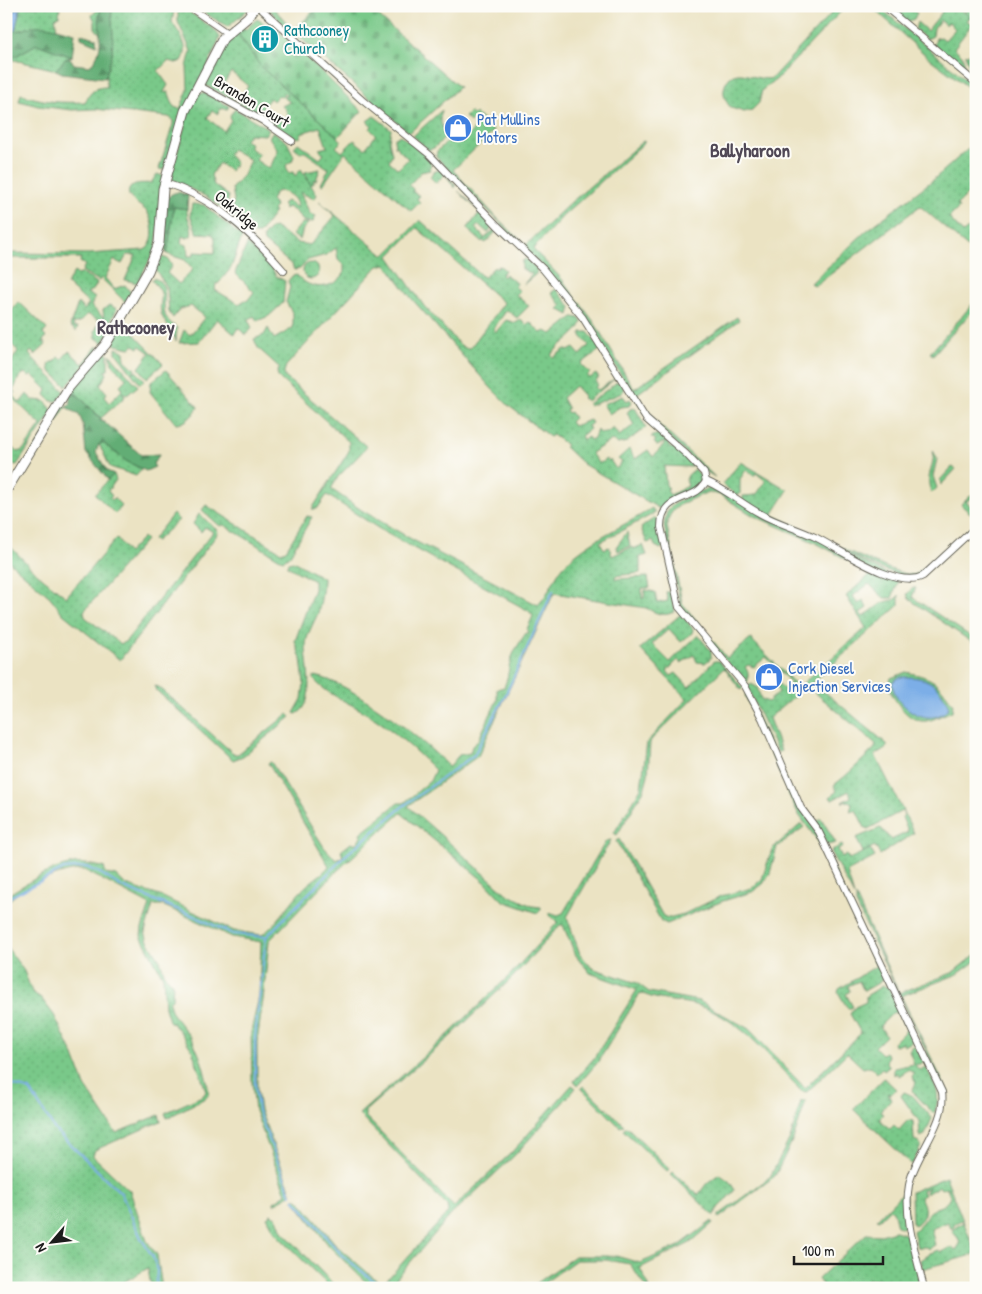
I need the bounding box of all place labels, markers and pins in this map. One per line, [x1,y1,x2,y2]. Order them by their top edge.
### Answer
place label: Rathcooney Church [284,19,349,59]
building icon: Rathcooney Church [250,24,280,54]
place label: Pat Mullins Motors [477,108,540,148]
shop icon: Pat Mullins Motors [443,113,473,143]
place label: Cork Diesel Injection Services [788,657,890,697]
shop icon: Cork Diesel Injection Services [754,662,784,692]

